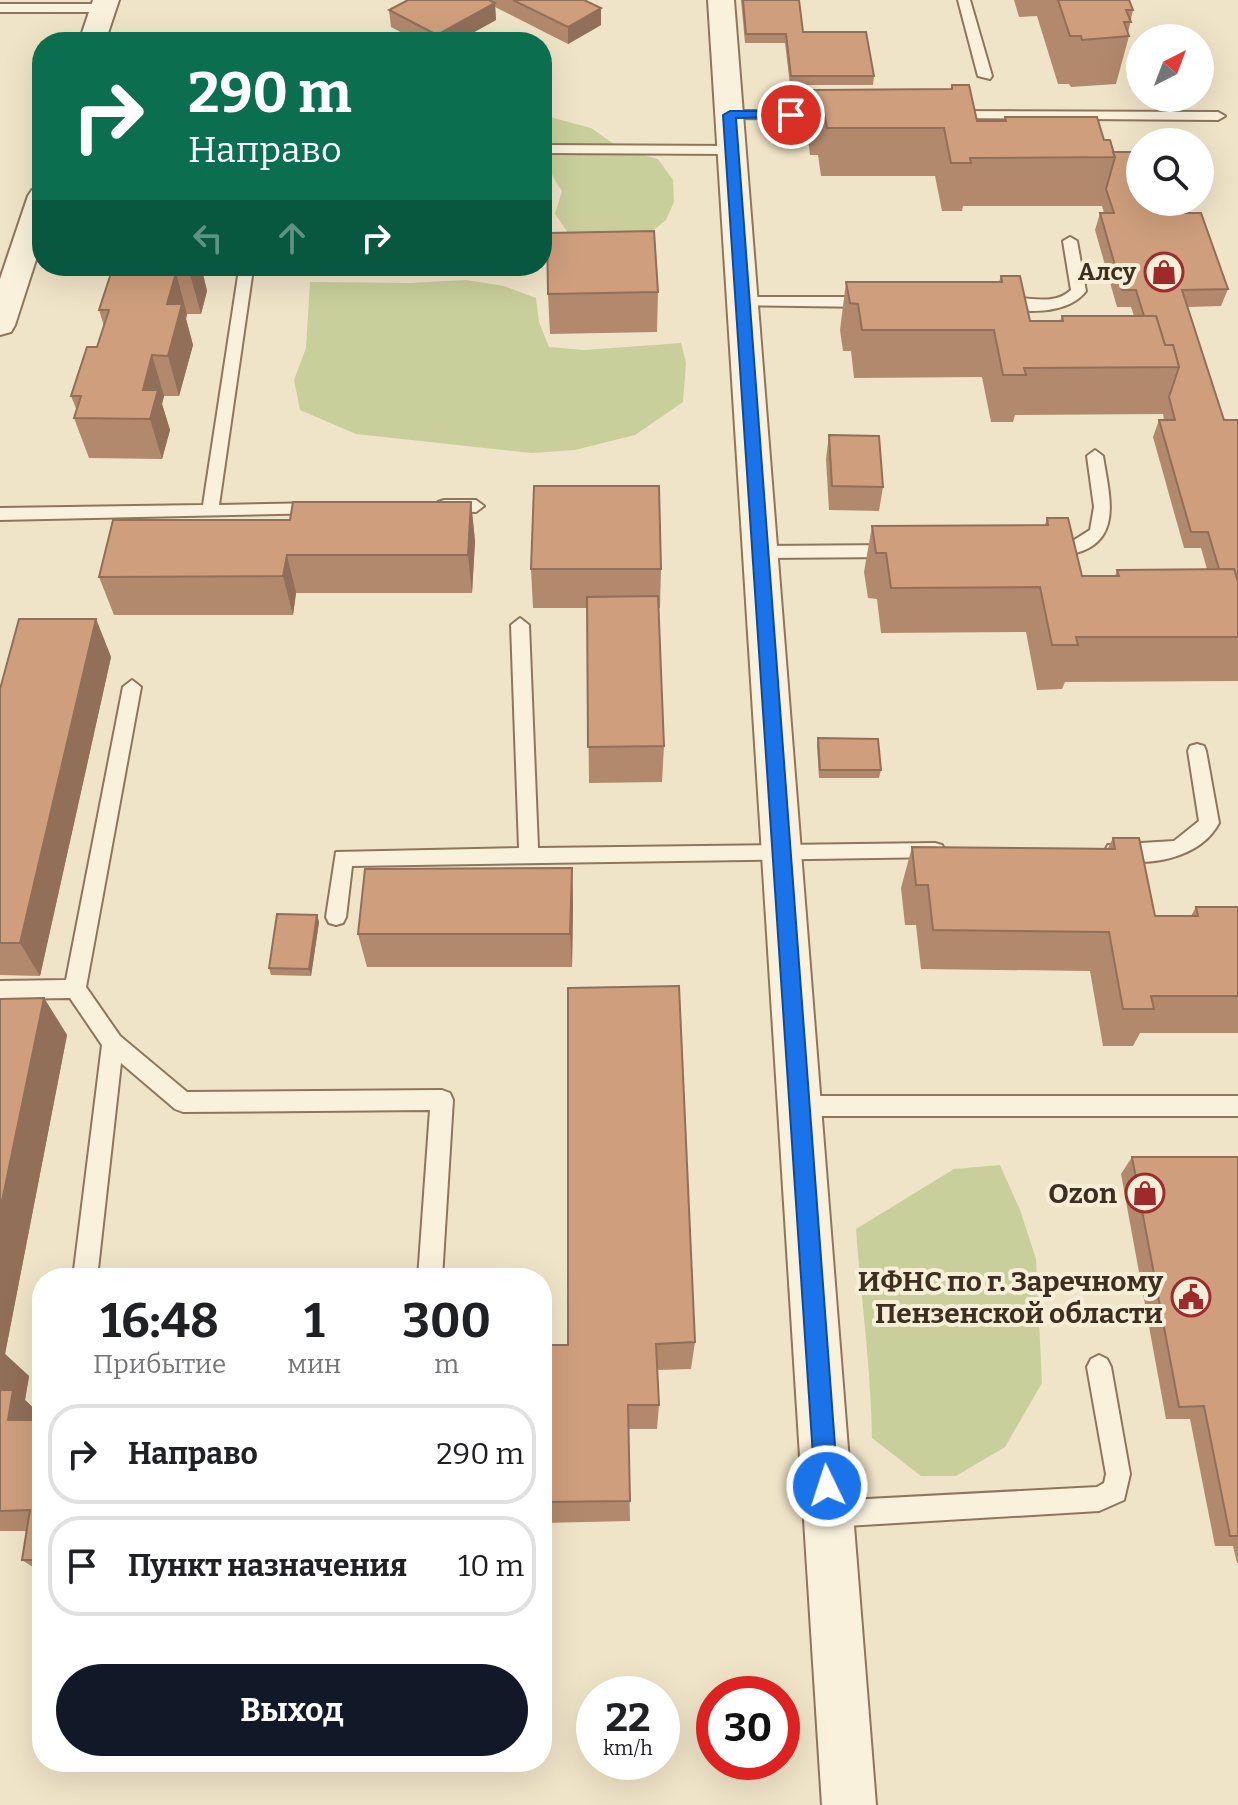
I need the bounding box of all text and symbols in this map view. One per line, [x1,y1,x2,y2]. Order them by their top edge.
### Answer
north arrow [1126,24,1214,112]
map controls [1126,24,1214,216]
text: 290 m [188,60,352,127]
icon: right [56,64,160,168]
pin [757,81,825,149]
icon: arrive [769,93,813,137]
text: Направо [188,128,342,172]
button: search [1126,128,1214,216]
icon: left [186,216,230,260]
icon: ahead [270,216,314,260]
icon: right [354,216,398,260]
shop icon: Алсу [1143,251,1185,293]
place label: Алсу [1078,258,1137,286]
shop icon: Ozon [1124,1172,1166,1214]
place label: Ozon [1048,1177,1117,1210]
place label: ИФНС по г. Заречному Пензенской области [858,1265,1163,1330]
public building icon: ИФНС по г. Заречному Пензенской области [1170,1276,1212,1318]
text: 16:48 [100,1292,219,1350]
text: 1 [304,1292,325,1350]
text: 300 [402,1292,491,1350]
text: Прибытие [93,1349,226,1380]
text: мин [287,1349,341,1380]
text: m [434,1349,459,1380]
icon: right [60,1432,104,1476]
text: Направо [128,1436,258,1472]
text: 290 m [436,1436,524,1472]
position arrow [785,1444,869,1528]
icon: arrive [60,1544,104,1588]
text: Пункт назначения [128,1548,407,1584]
text: 10 m [458,1548,524,1584]
button: Выход [56,1664,528,1756]
speed limit sign: 30 [696,1676,800,1780]
text: 22 [605,1694,651,1742]
text: km/h [603,1736,653,1760]

